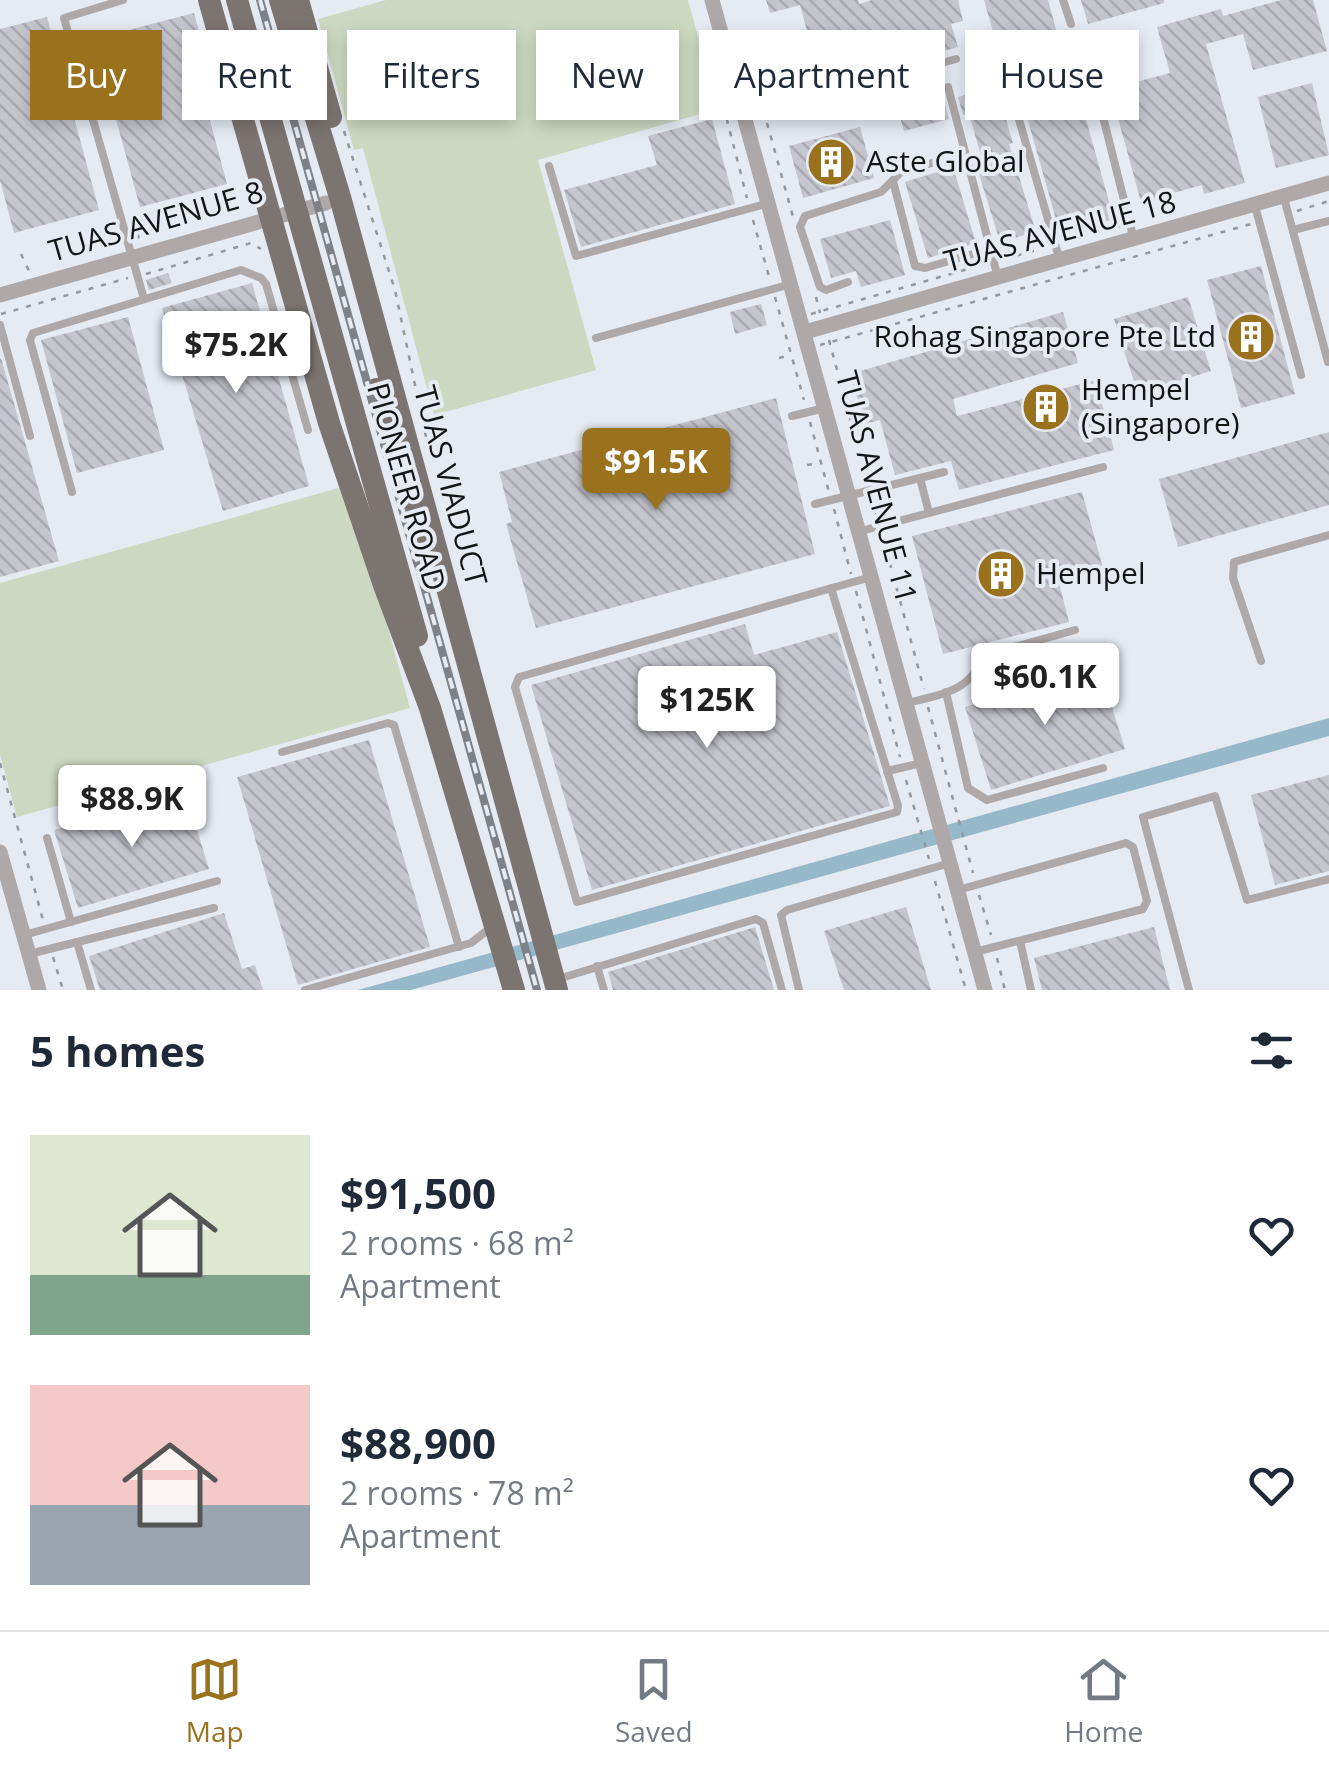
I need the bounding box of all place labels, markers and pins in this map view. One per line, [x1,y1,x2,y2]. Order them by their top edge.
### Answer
building icon: Aste Global [805,136,857,188]
place label: Aste Global [866,140,1025,181]
pin: $75.2K [155,311,317,396]
building icon: Rohag Singapore Pte Ltd [1225,311,1277,363]
place label: Rohag Singapore Pte Ltd [874,315,1216,356]
place label: Hempel (Singapore) [1081,368,1240,443]
building icon: Hempel (Singapore) [1020,381,1072,433]
pin: $91.5K [575,428,737,513]
building icon: Hempel [975,548,1027,600]
place label: Hempel [1036,552,1146,593]
pin: $60.1K [964,643,1126,728]
pin: $125K [637,666,777,751]
pin: $88.9K [51,765,213,850]

